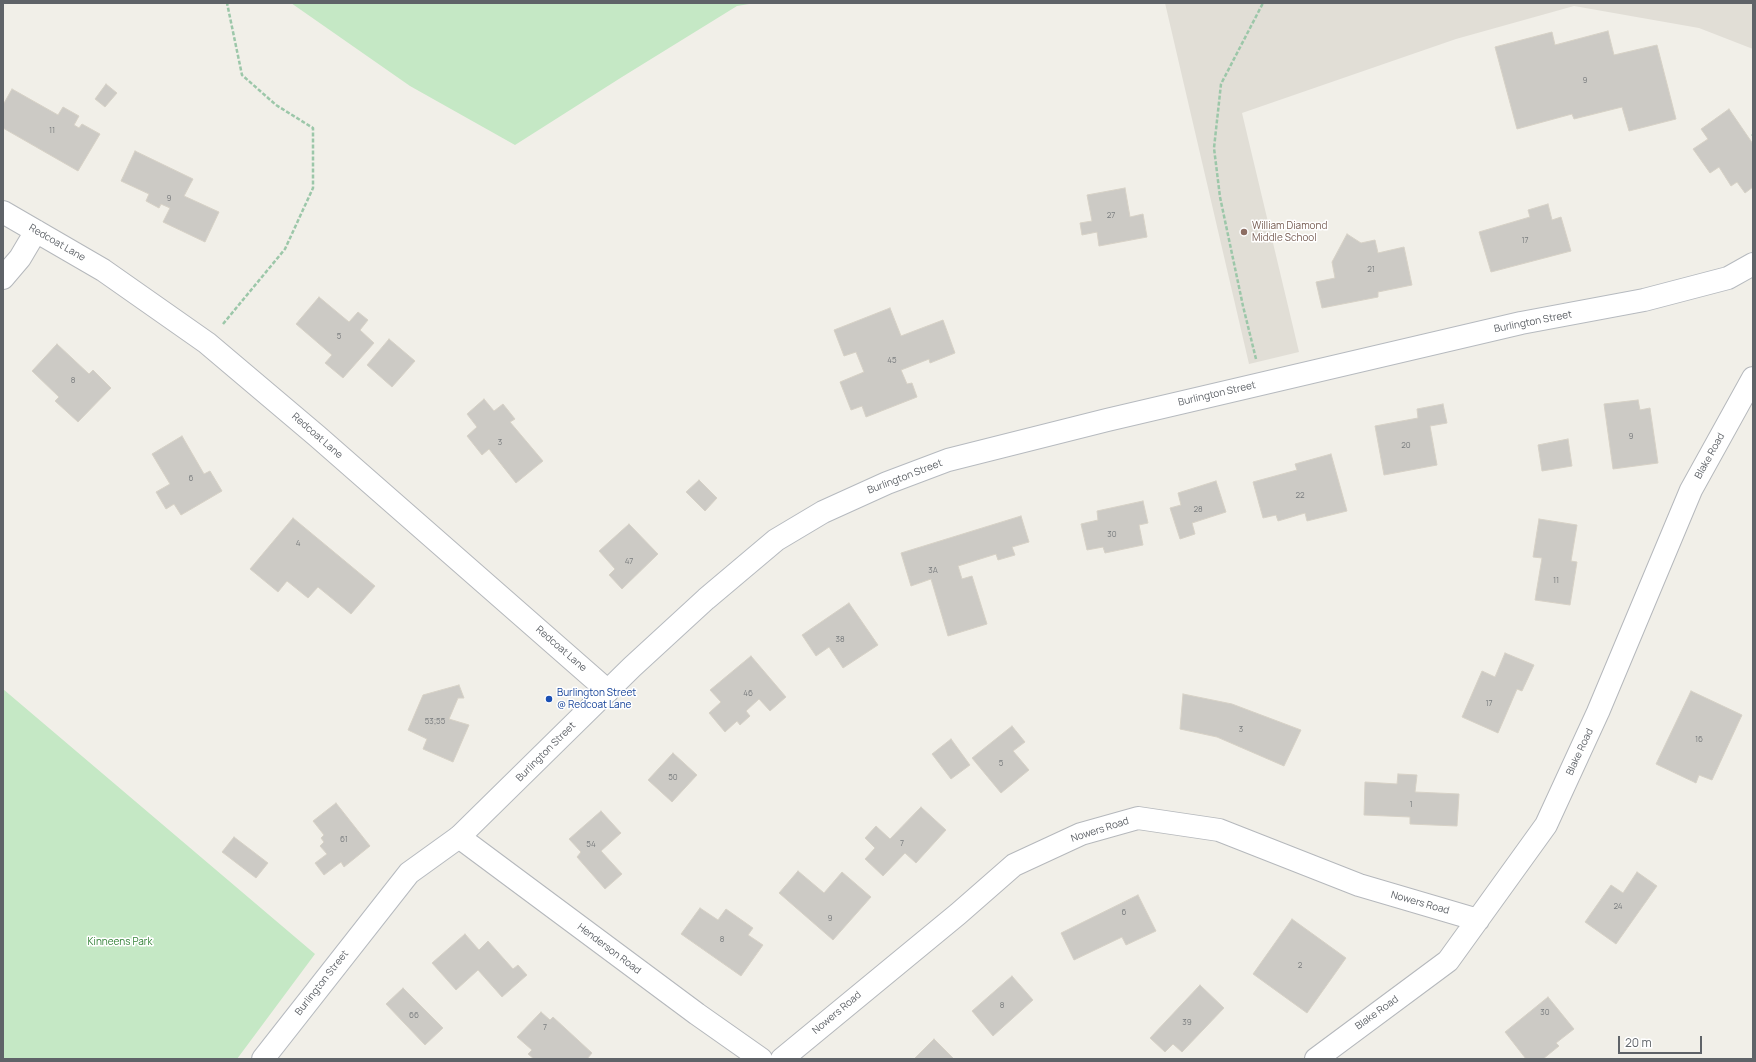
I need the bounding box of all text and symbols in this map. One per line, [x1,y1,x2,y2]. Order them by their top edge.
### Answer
house number: 9 [1583,76,1587,86]
house number: 11 [49,126,55,136]
house number: 9 [167,194,171,204]
house number: 27 [1107,211,1115,221]
place label: William Diamond Middle School [1252,220,1327,244]
street label: Redcoat Lane [27,222,87,264]
marker: William Diamond Middle School [1239,227,1249,237]
house number: 17 [1521,236,1529,246]
house number: 21 [1367,265,1375,275]
street label: Burlington Street [1493,309,1573,335]
house number: 5 [337,332,341,342]
house number: 45 [887,356,897,366]
house number: 8 [71,376,75,386]
street label: Burlington Street [1177,379,1257,409]
street label: Redcoat Lane [289,411,345,461]
street label: Blake Road [1693,431,1727,481]
house number: 9 [1629,432,1633,442]
house number: 3 [498,438,502,448]
house number: 20 [1401,441,1411,451]
street label: Burlington Street [866,457,944,497]
house number: 6 [189,474,193,484]
house number: 22 [1295,491,1305,501]
house number: 28 [1193,505,1203,515]
house number: 30 [1107,530,1117,540]
house number: 4 [296,539,300,549]
house number: 47 [625,557,633,567]
house number: 3A [928,566,938,576]
house number: 11 [1553,576,1559,586]
street label: Redcoat Lane [533,624,589,674]
house number: 38 [835,635,845,645]
place label: Burlington Street @ Redcoat Lane [557,687,636,710]
house number: 46 [743,689,753,699]
marker: Burlington Street @ Redcoat Lane [544,694,554,704]
house number: 17 [1485,699,1493,709]
house number: 53;55 [425,717,445,727]
street label: Burlington Street [514,720,578,784]
house number: 3 [1239,725,1243,735]
street label: Blake Road [1564,727,1596,777]
house number: 16 [1695,735,1703,745]
house number: 5 [999,759,1003,769]
house number: 50 [668,773,678,783]
house number: 1 [1409,800,1413,810]
street label: Nowers Road [1070,815,1130,845]
house number: 61 [340,835,348,845]
house number: 7 [900,839,904,849]
house number: 54 [586,840,596,850]
street label: Nowers Road [1389,889,1451,917]
house number: 24 [1613,902,1623,912]
house number: 6 [1122,908,1126,918]
house number: 9 [828,914,832,924]
street label: Henderson Road [575,921,643,977]
house number: 8 [720,935,724,945]
park label: Kinneens Park [88,936,152,948]
street label: Burlington Street [293,948,351,1018]
house number: 2 [1298,961,1302,971]
street label: Nowers Road [810,989,864,1037]
street label: Blake Road [1353,993,1401,1033]
house number: 8 [1000,1001,1004,1011]
house number: 30 [1540,1008,1550,1018]
house number: 66 [409,1011,419,1021]
house number: 39 [1182,1018,1192,1028]
house number: 7 [543,1023,547,1033]
scale bar [1620,1028,1704,1054]
text: 20 m [1625,1034,1652,1051]

